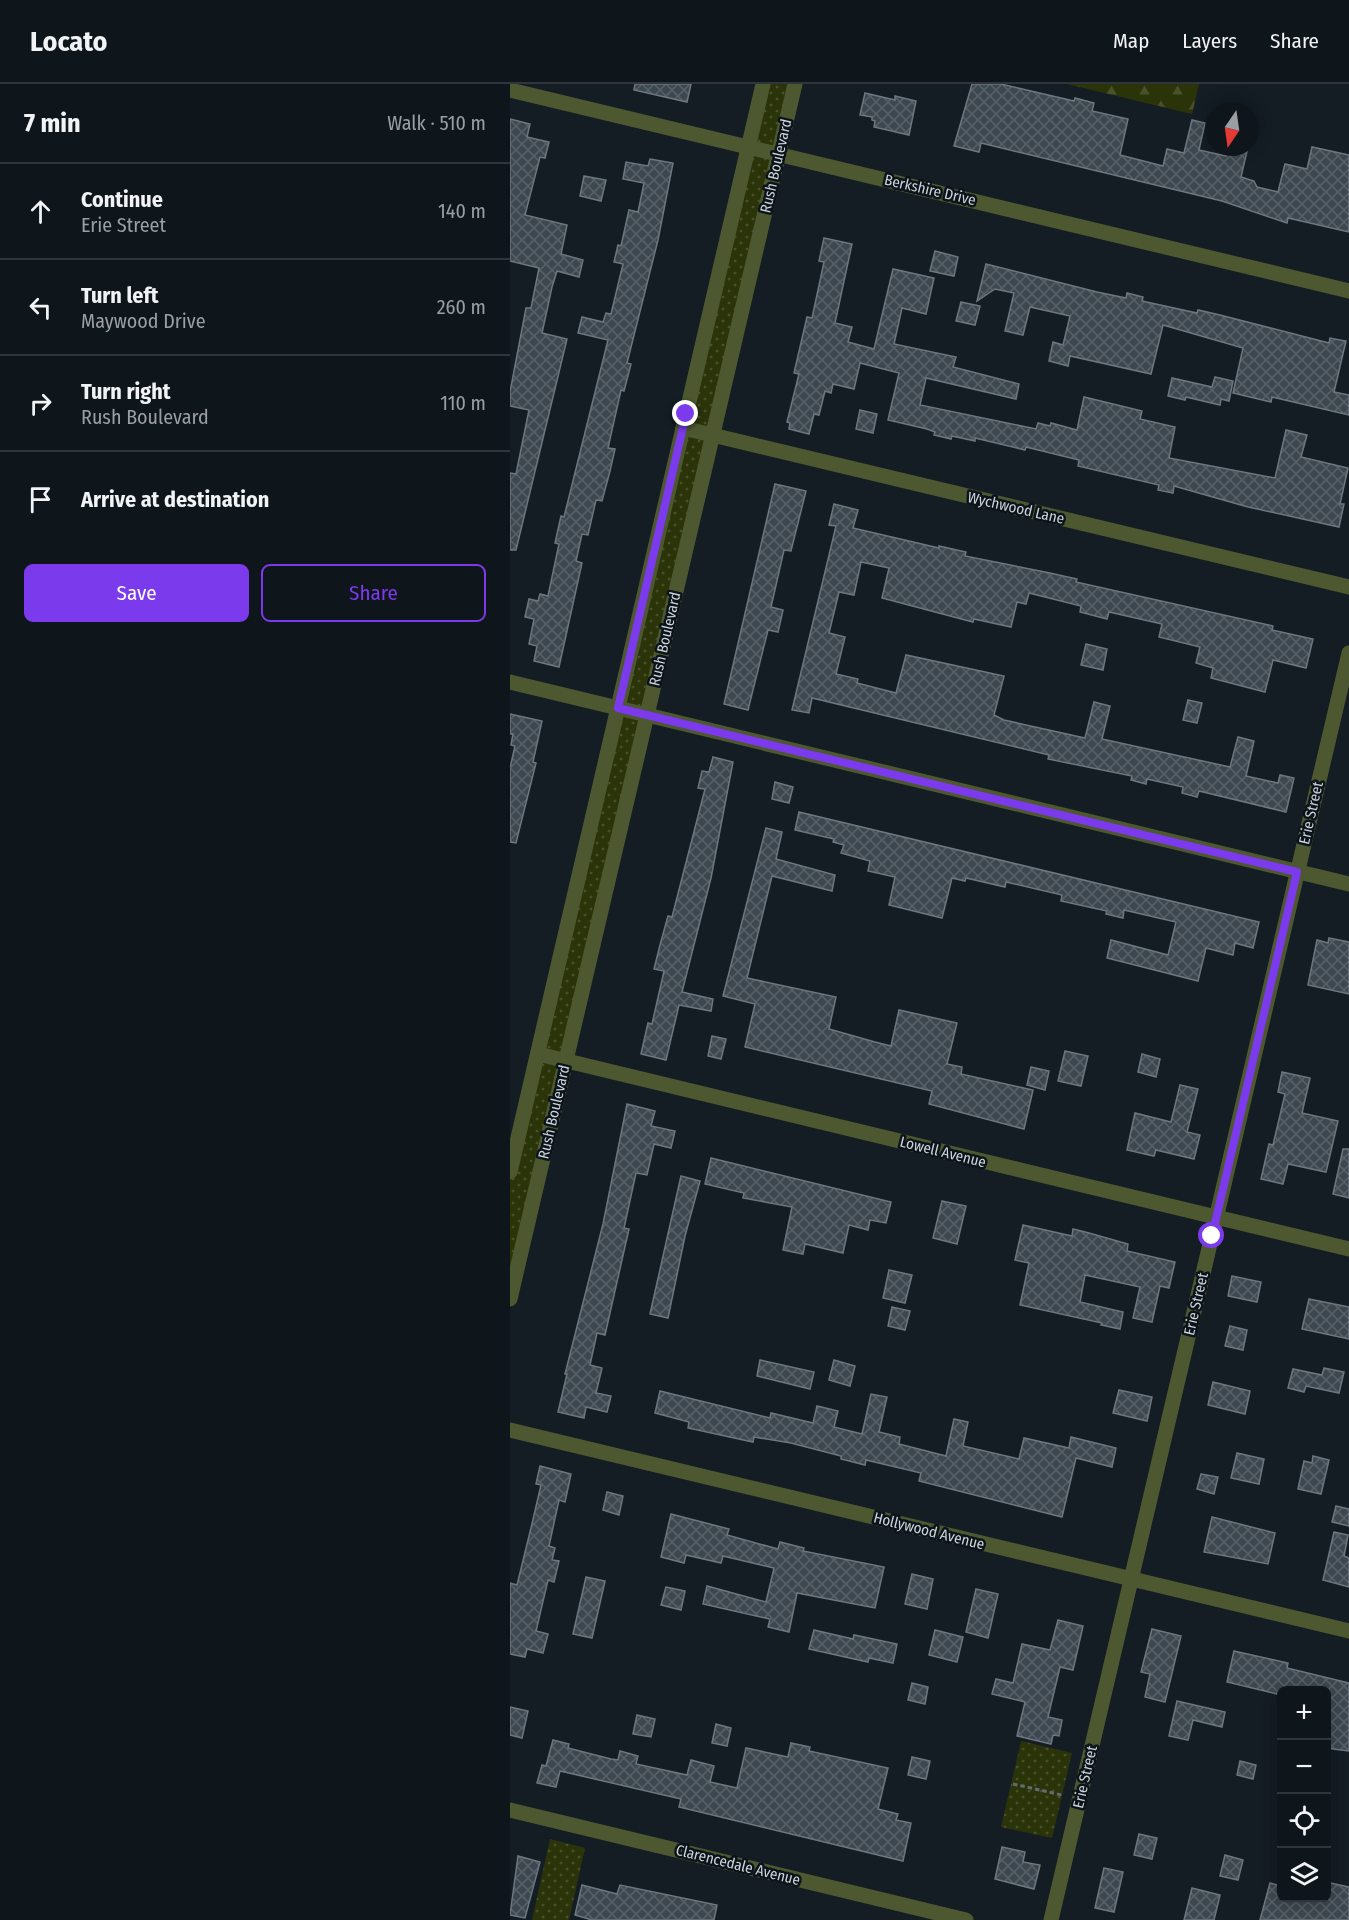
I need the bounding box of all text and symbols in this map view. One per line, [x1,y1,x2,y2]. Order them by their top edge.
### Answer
text: Locato [30,25,108,58]
text: Map [1113,28,1149,54]
text: Layers [1182,28,1237,54]
text: Share [1270,28,1319,54]
north arrow [1205,102,1259,156]
text: 7 min [24,108,81,139]
text: Walk · 510 m [387,111,486,135]
street label: Rush Boulevard [756,117,796,215]
street label: Berkshire Drive [882,171,978,209]
text: Continue [81,186,163,213]
icon: ahead [24,195,57,228]
text: 140 m [438,199,486,223]
text: Erie Street [81,213,166,237]
text: Turn left [81,282,159,309]
icon: left [24,291,57,324]
text: 260 m [437,295,486,319]
text: Maywood Drive [81,309,206,333]
text: Turn right [81,378,170,405]
icon: right [24,387,57,420]
text: 110 m [440,391,486,415]
route end [672,400,698,426]
text: Rush Boulevard [81,405,209,429]
icon: arrive [24,483,57,516]
text: Arrive at destination [81,486,269,513]
street label: Wychwood Lane [966,488,1066,528]
button: Save [24,564,249,622]
button: Share [261,564,486,622]
street label: Rush Boulevard [645,590,685,688]
street label: Erie Street [1295,780,1327,846]
street label: Rush Boulevard [534,1063,574,1161]
street label: Lowell Avenue [898,1133,988,1171]
route start [1198,1222,1224,1248]
street label: Erie Street [1180,1271,1212,1337]
street label: Hollywood Avenue [872,1509,986,1553]
map controls [1277,1686,1331,1902]
button: + [1277,1686,1331,1740]
button: − [1277,1740,1331,1794]
street label: Erie Street [1069,1744,1101,1810]
button: locate [1277,1794,1331,1848]
street label: Clarencedale Avenue [674,1841,802,1889]
button: layers [1277,1848,1331,1902]

